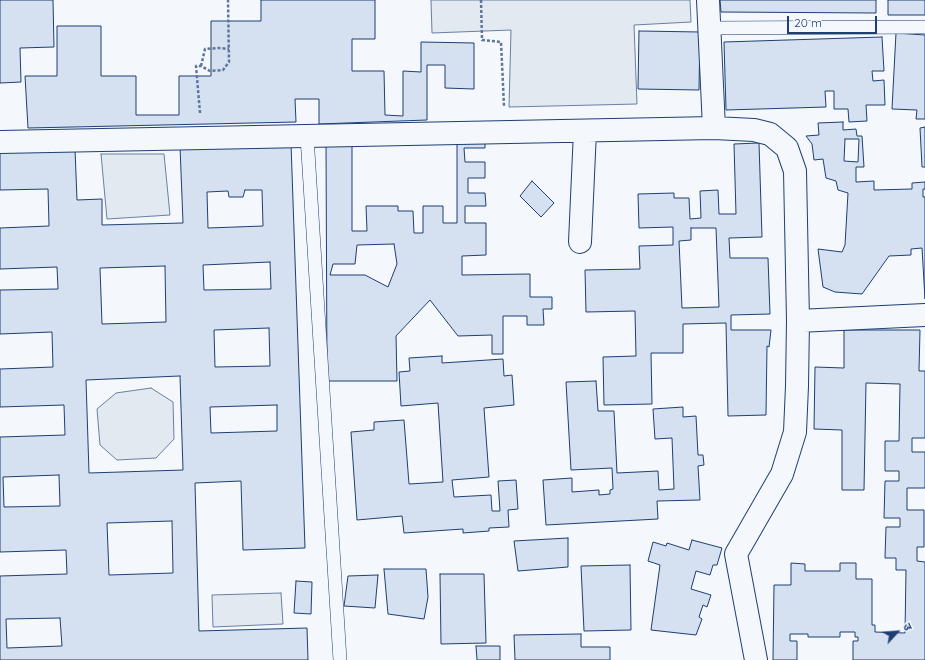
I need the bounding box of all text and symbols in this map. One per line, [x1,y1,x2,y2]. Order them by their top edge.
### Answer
scale bar [789,8,879,34]
text: 20 m [794,15,822,30]
north arrow [877,612,917,652]
text: उ [900,621,915,633]

